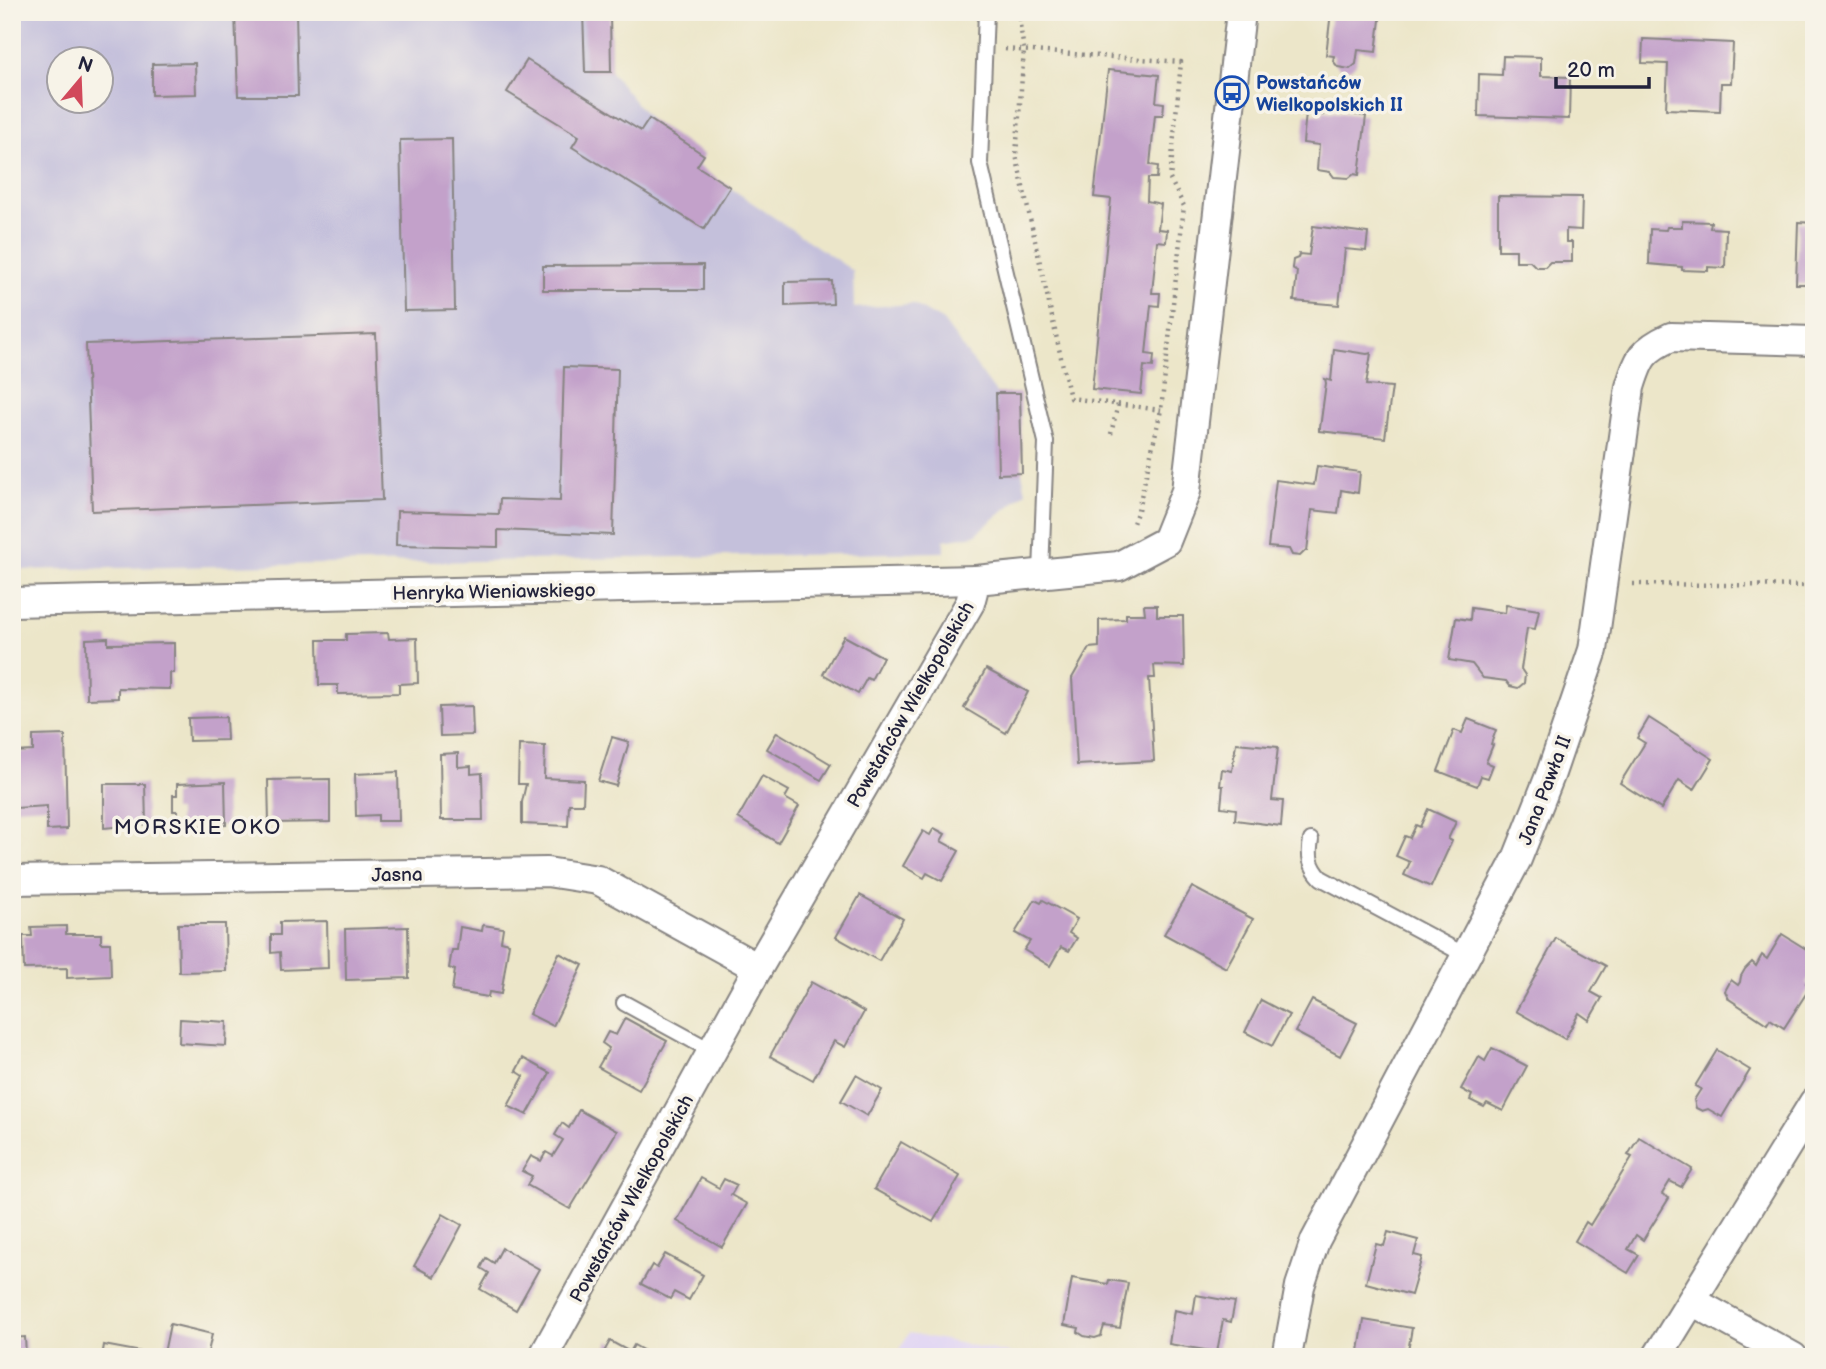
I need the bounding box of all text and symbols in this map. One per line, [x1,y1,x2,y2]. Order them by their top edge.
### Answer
north arrow [46,46,116,116]
scale bar [1556,46,1649,90]
text: N [75,52,96,79]
text: 20 m [1567,58,1615,83]
place label: Powstańców Wielkopolskich II [1256,72,1403,117]
bus stop icon: Powstańców Wielkopolskich II [1213,74,1251,112]
street label: Henryka Wieniawskiego [392,579,596,606]
street label: Powstańców Wielkopolskich [843,598,980,812]
street label: Jana Pawła II [1514,733,1577,848]
district label: MORSKIE OKO [114,815,282,840]
street label: Jasna [371,864,423,887]
street label: Powstańców Wielkopolskich [565,1091,699,1307]

